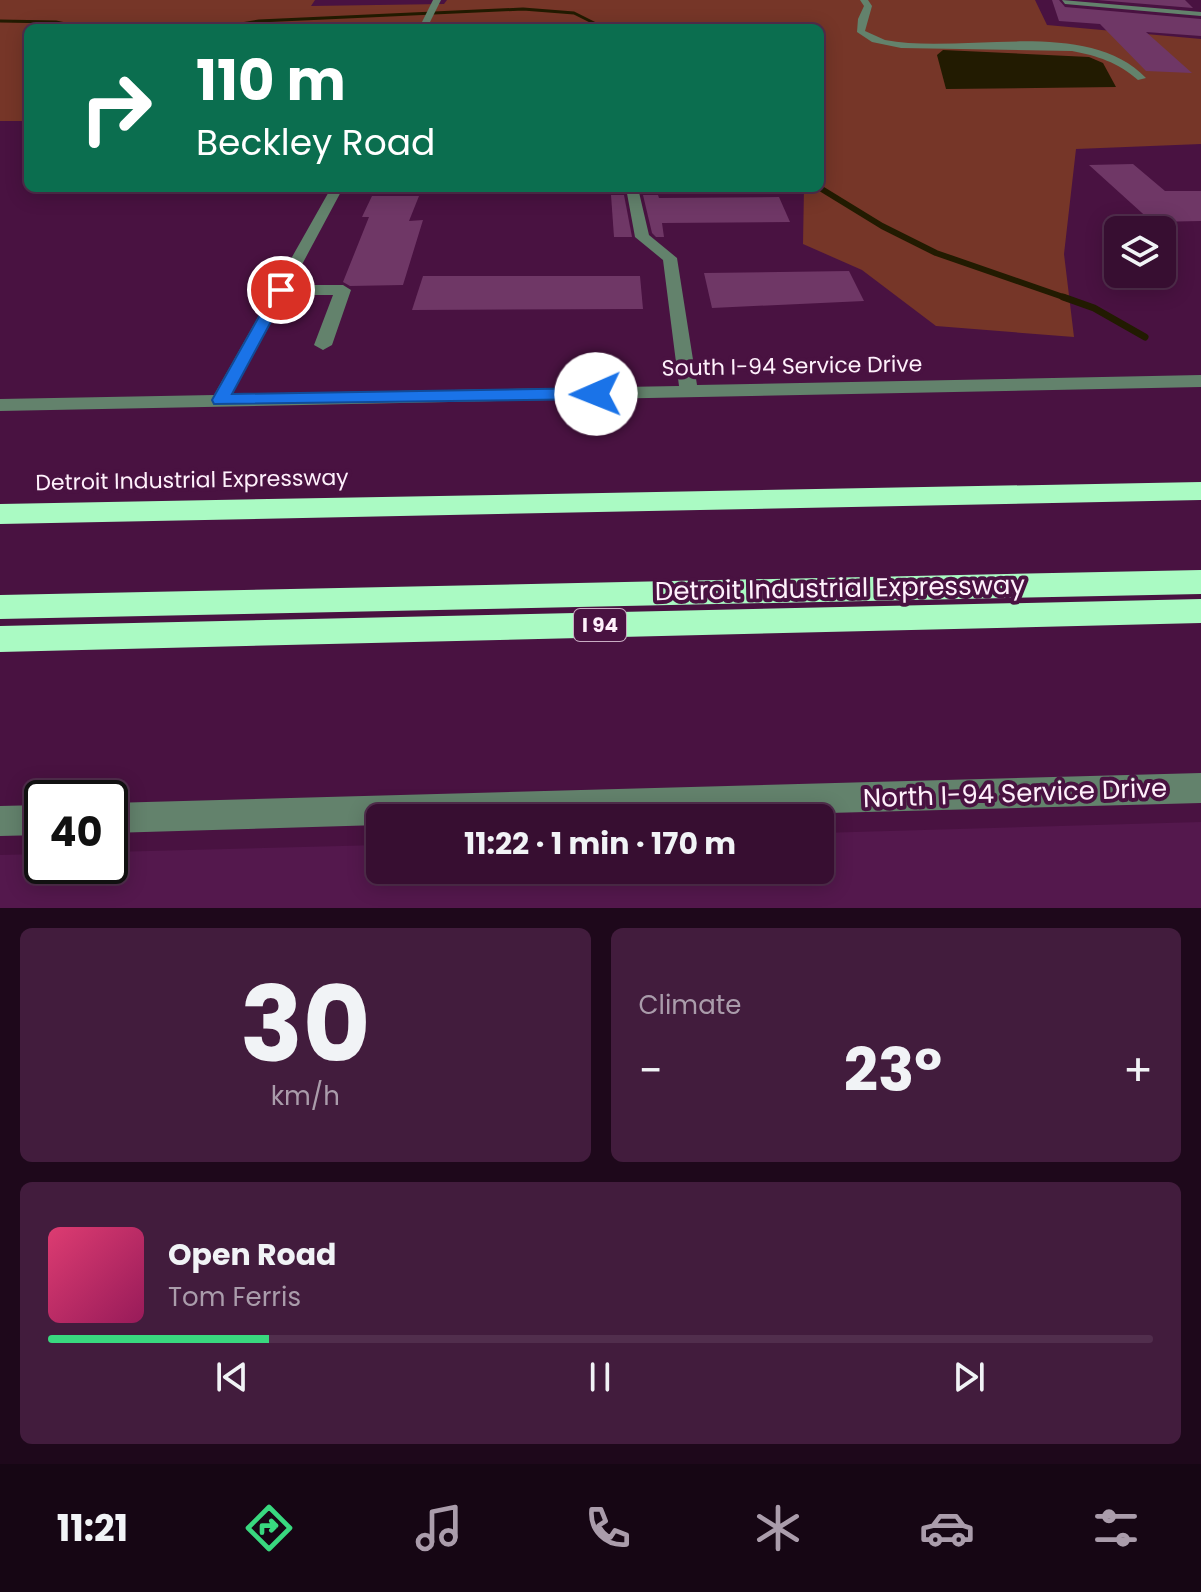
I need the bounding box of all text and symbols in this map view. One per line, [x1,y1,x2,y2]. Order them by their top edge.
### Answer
text: 110 m [196,41,346,120]
icon: right [64,56,168,160]
text: Beckley Road [196,117,435,168]
map controls [1104,216,1176,288]
button: layers [1104,216,1176,288]
pin [247,256,315,324]
icon: arrive [259,268,303,312]
street label: South I-94 Service Drive [661,348,923,384]
position arrow [554,352,638,436]
street label: Detroit Industrial Expressway [35,462,350,498]
street label: Detroit Industrial Expressway [655,567,1026,609]
road number: I 94 [574,609,626,641]
street label: North I-94 Service Drive [862,770,1168,816]
speed limit sign: 40 [24,780,128,884]
text: 11:22 · 1 min · 170 m [464,822,736,865]
text: 30 [240,952,371,1097]
text: Climate [639,987,741,1023]
text: 23° [844,1028,942,1112]
text: − [639,1040,663,1101]
text: + [1123,1040,1153,1101]
text: km/h [271,1078,340,1114]
text: Open Road [168,1233,336,1276]
text: Tom Ferris [168,1279,301,1315]
icon: previous [210,1355,254,1399]
icon: pause [578,1355,622,1399]
icon: next [947,1355,991,1399]
icon: directions [241,1500,297,1556]
icon: music [411,1500,467,1556]
icon: phone [580,1500,636,1556]
icon: climate [750,1500,806,1556]
icon: car [919,1500,975,1556]
icon: filters [1088,1500,1144,1556]
text: 11:21 [57,1503,128,1554]

